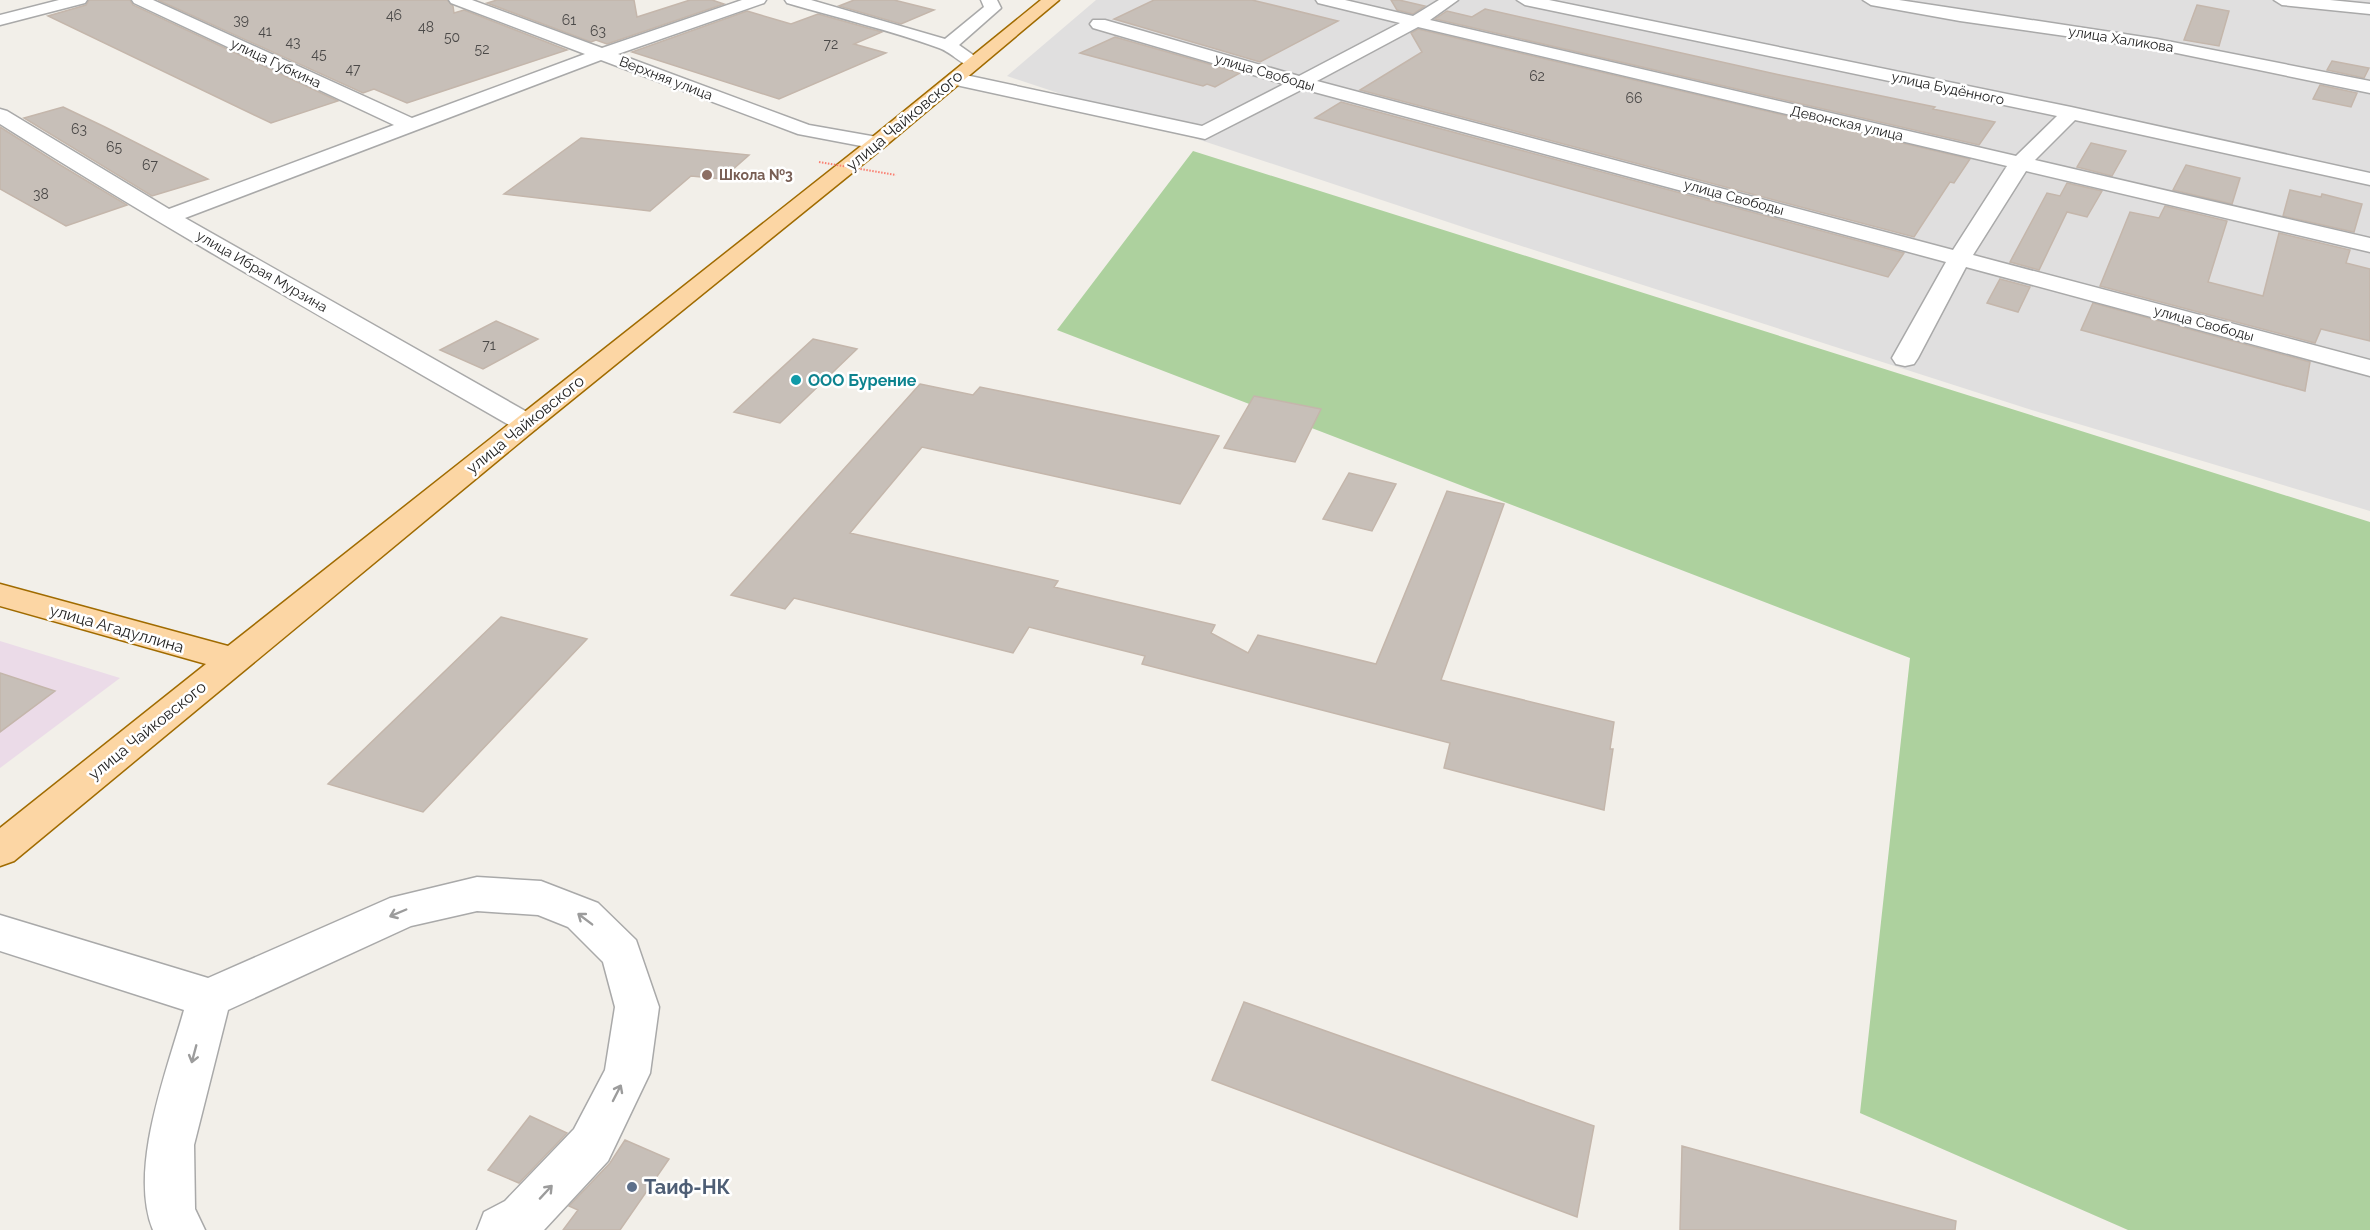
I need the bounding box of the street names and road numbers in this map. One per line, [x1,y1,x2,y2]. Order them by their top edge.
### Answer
street label: улица Халикова [2067,23,2175,55]
street label: улица Губкина [228,35,324,91]
street label: улица Свободы [1213,50,1317,94]
street label: Верхняя улица [617,53,715,103]
street label: улица Чайковского [842,66,966,175]
street label: улица Будённого [1890,68,2006,108]
street label: Девонская улица [1789,102,1905,144]
street label: улица Свободы [1682,176,1786,218]
street label: улица Ибрая Мурзина [194,227,330,315]
street label: улица Свободы [2152,302,2256,344]
street label: улица Чайковского [463,371,588,478]
street label: улица Агадуллина [48,600,186,657]
street label: улица Чайковского [85,677,210,784]

